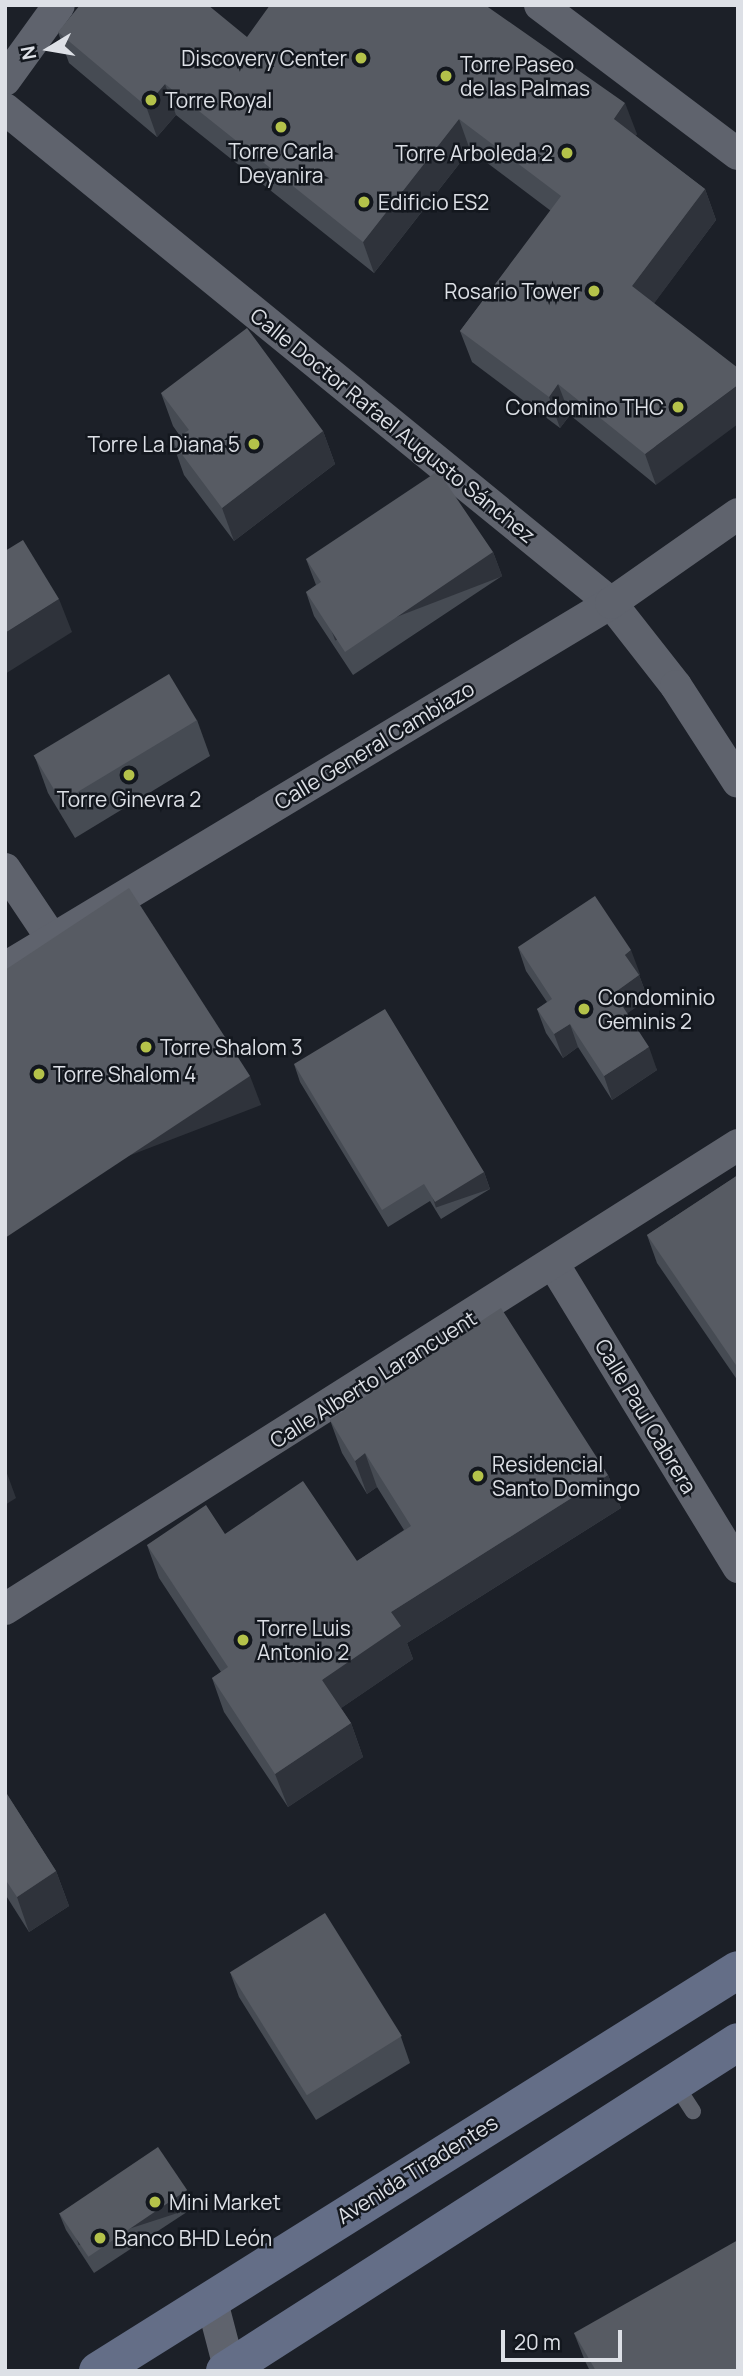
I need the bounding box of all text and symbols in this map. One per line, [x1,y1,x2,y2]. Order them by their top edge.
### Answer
north arrow [14,14,84,84]
text: N [14,44,42,62]
place label: Discovery Center [181,45,347,71]
marker: Discovery Center [353,50,369,66]
place label: Torre Paseo de las Palmas [460,51,590,101]
marker: Torre Paseo de las Palmas [438,68,454,84]
place label: Torre Royal [165,87,272,113]
marker: Torre Royal [143,92,159,108]
marker: Torre Carla Deyanira [273,119,289,135]
place label: Torre Carla Deyanira [228,138,334,188]
place label: Torre Arboleda 2 [395,140,553,166]
marker: Torre Arboleda 2 [559,145,575,161]
place label: Edificio ES2 [378,189,489,215]
marker: Edificio ES2 [356,194,372,210]
place label: Rosario Tower [444,278,580,304]
marker: Rosario Tower [586,283,602,299]
street label: Calle Doctor Rafael Augusto Sánchez [245,302,541,548]
place label: Condomino THC [506,394,664,420]
marker: Condomino THC [670,399,686,415]
place label: Torre La Diana 5 [88,431,240,457]
marker: Torre La Diana 5 [246,436,262,452]
street label: Calle General Cambiazo [270,675,478,815]
marker: Torre Ginevra 2 [121,767,137,783]
place label: Torre Ginevra 2 [57,786,201,812]
place label: Condominio Geminis 2 [598,984,715,1034]
marker: Condominio Geminis 2 [576,1001,592,1017]
place label: Torre Shalom 3 [160,1034,303,1060]
marker: Torre Shalom 3 [138,1039,154,1055]
place label: Torre Shalom 4 [53,1061,196,1087]
marker: Torre Shalom 4 [31,1066,47,1082]
street label: Calle Alberto Larancuent [265,1305,481,1453]
street label: Calle Paul Cabrera [590,1334,702,1498]
place label: Residencial Santo Domingo [492,1451,640,1501]
marker: Residencial Santo Domingo [470,1468,486,1484]
place label: Torre Luis Antonio 2 [257,1615,351,1665]
marker: Torre Luis Antonio 2 [235,1632,251,1648]
street label: Avenida Tiradentes [332,2109,502,2229]
place label: Mini Market [169,2189,281,2215]
marker: Mini Market [147,2194,163,2210]
place label: Banco BHD León [114,2225,272,2251]
marker: Banco BHD León [92,2230,108,2246]
scale bar [505,2316,626,2360]
text: 20 m [514,2328,561,2356]

